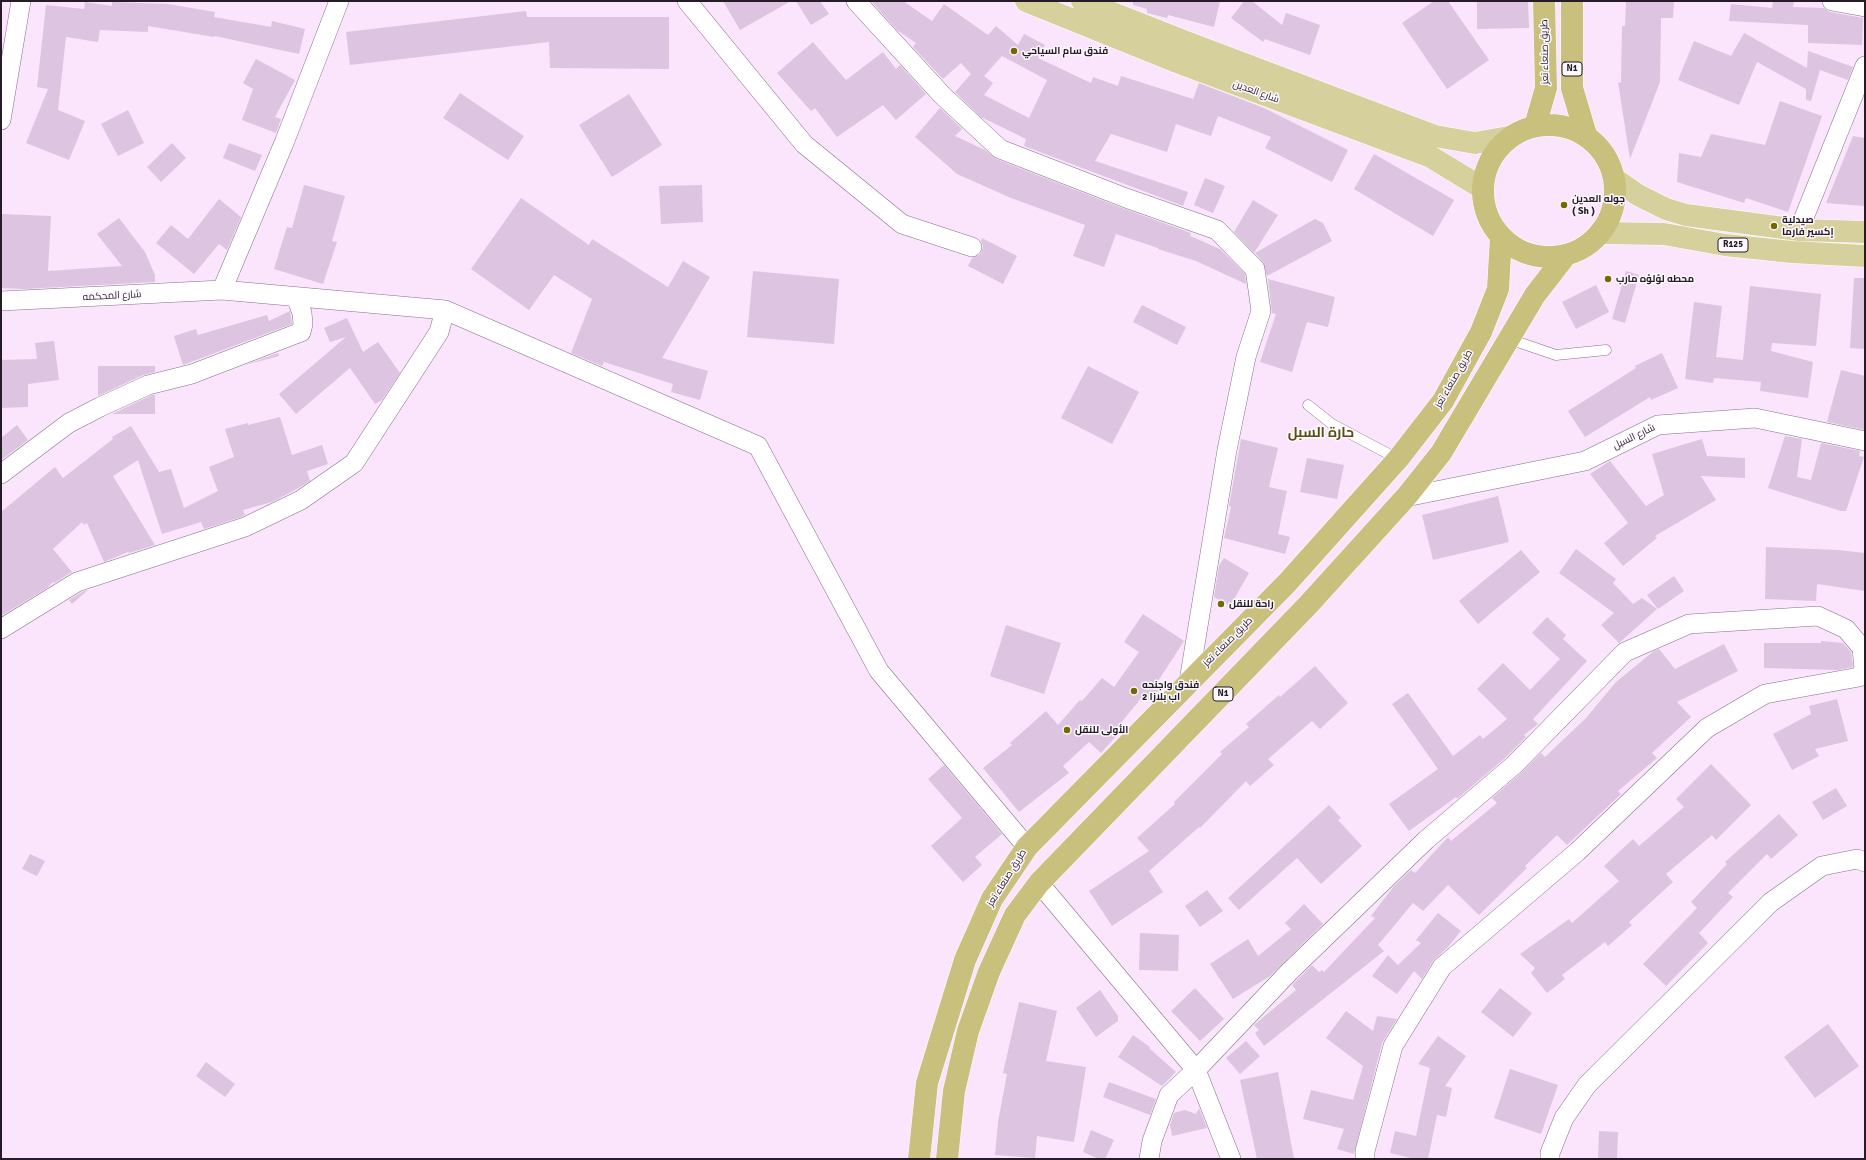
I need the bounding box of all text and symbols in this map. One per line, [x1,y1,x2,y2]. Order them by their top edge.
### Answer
street label: طريق صنعاء تعز [1538,19,1552,85]
place label: فندق سام السياحي [1022,45,1108,57]
marker: فندق سام السياحي [1009,46,1019,56]
road number: N1 [1562,62,1582,76]
street label: شارع العدين [1231,78,1281,106]
place label: جوله العدين ( Sh ) [1572,193,1625,216]
marker: جوله العدين ( Sh ) [1559,200,1569,210]
place label: صيدلية إكسير فارما [1782,214,1834,238]
marker: صيدلية إكسير فارما [1769,221,1779,231]
road number: R125 [1718,238,1748,252]
place label: محطه لؤلؤه مارب [1616,273,1694,285]
marker: محطه لؤلؤه مارب [1603,274,1613,284]
street label: شارع المحكمه [82,288,142,304]
street label: طريق صنعاء تعز [1433,348,1475,410]
street label: شارع السبل [1611,422,1657,452]
district label: حارة السبل [1288,425,1354,441]
place label: راحة للنقل [1229,598,1274,610]
marker: راحة للنقل [1216,599,1226,609]
street label: طريق صنعاء تعز [1201,615,1255,669]
place label: فندق واجنحه اب بلازا 2 [1142,679,1199,702]
marker: فندق واجنحه اب بلازا 2 [1129,686,1139,696]
road number: N1 [1213,687,1233,701]
place label: الأولى للنقل [1075,724,1128,736]
marker: الأولى للنقل [1062,725,1072,735]
street label: طريق صنعاء تعز [985,847,1029,909]

